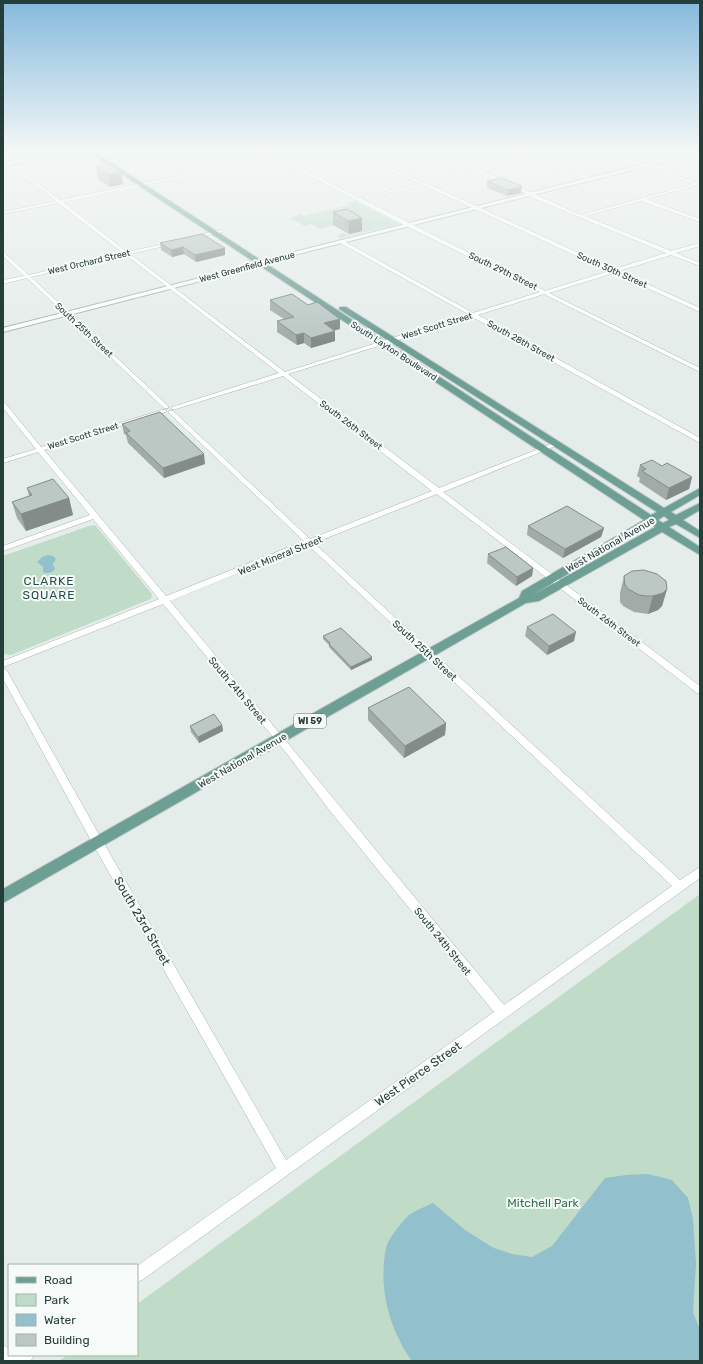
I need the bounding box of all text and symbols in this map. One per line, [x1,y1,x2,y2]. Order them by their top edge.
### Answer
street label: West Orchard Street [47,248,132,276]
street label: West Greenfield Avenue [198,249,296,285]
street label: South 29th Street [467,250,539,292]
street label: South 30th Street [575,250,649,290]
street label: South 25th Street [53,301,115,360]
street label: West Scott Street [400,310,474,342]
street label: South 28th Street [486,318,557,364]
street label: South Layton Boulevard [349,319,439,383]
street label: South 26th Street [318,398,384,452]
street label: West Scott Street [46,420,120,452]
street label: West National Avenue [564,514,657,575]
street label: West Mineral Street [236,533,324,578]
district label: CLARKE SQUARE [22,574,76,602]
street label: South 26th Street [576,595,642,649]
street label: South 25th Street [390,618,459,684]
street label: South 24th Street [206,655,269,727]
road number: WI 59 [294,714,326,728]
street label: West National Avenue [196,730,289,791]
street label: South 23rd Street [111,874,173,968]
street label: South 24th Street [411,905,473,978]
street label: West Pierce Street [372,1039,464,1109]
park label: Mitchell Park [507,1196,580,1210]
legend [8,1264,138,1356]
text: Road [44,1273,72,1287]
text: Park [44,1293,70,1307]
text: Water [44,1313,76,1327]
text: Building [44,1333,90,1347]

